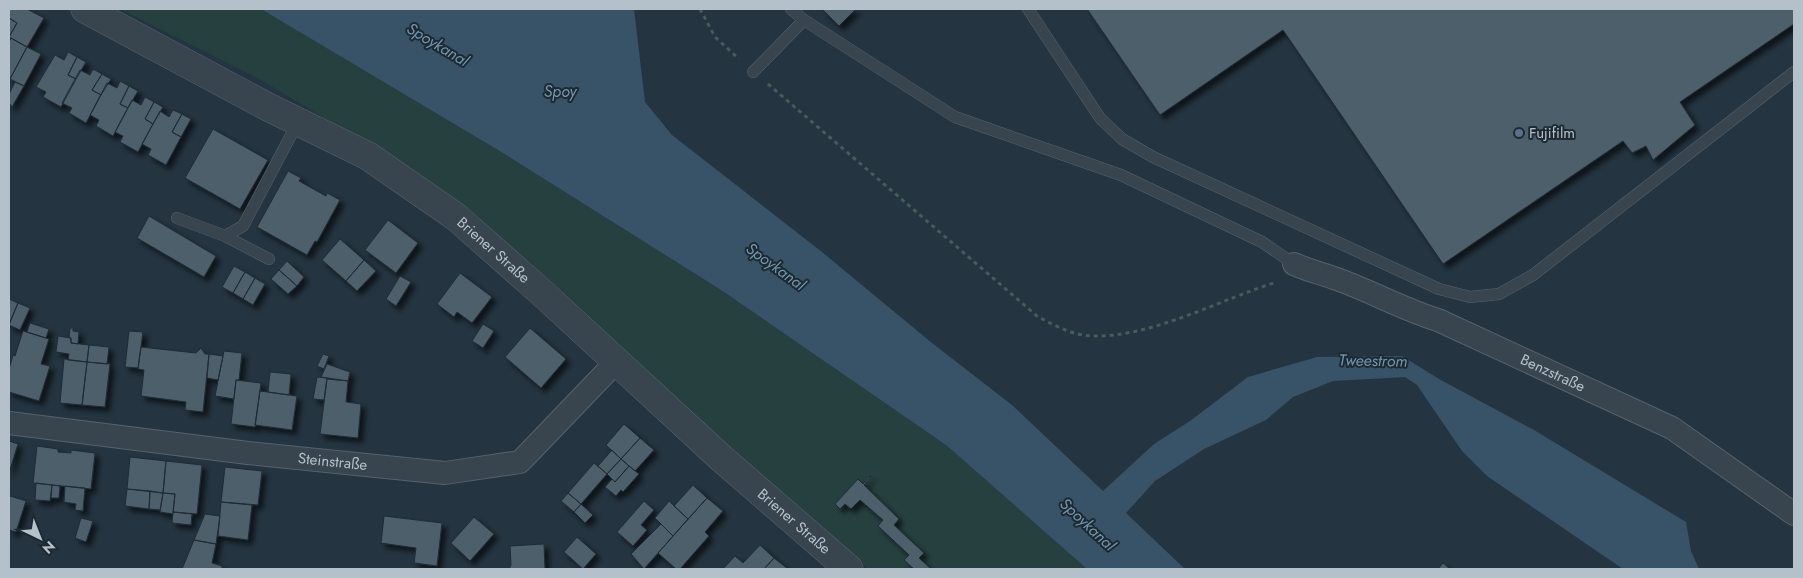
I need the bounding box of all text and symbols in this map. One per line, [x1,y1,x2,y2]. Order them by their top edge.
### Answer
water label: Spoykanal [402,17,474,73]
water label: Spoy [544,80,577,103]
place label: Fujifilm [1529,122,1575,144]
marker: Fujifilm [1513,127,1525,139]
street label: Briener Straße [452,212,535,289]
water label: Spoykanal [741,237,811,297]
water label: Tweestrom [1338,348,1408,373]
street label: Benzstraße [1517,348,1589,398]
street label: Steinstraße [297,447,369,476]
street label: Briener Straße [753,483,836,560]
water label: Spoykanal [1055,493,1122,557]
north arrow [15,513,65,563]
text: N [38,536,60,559]

